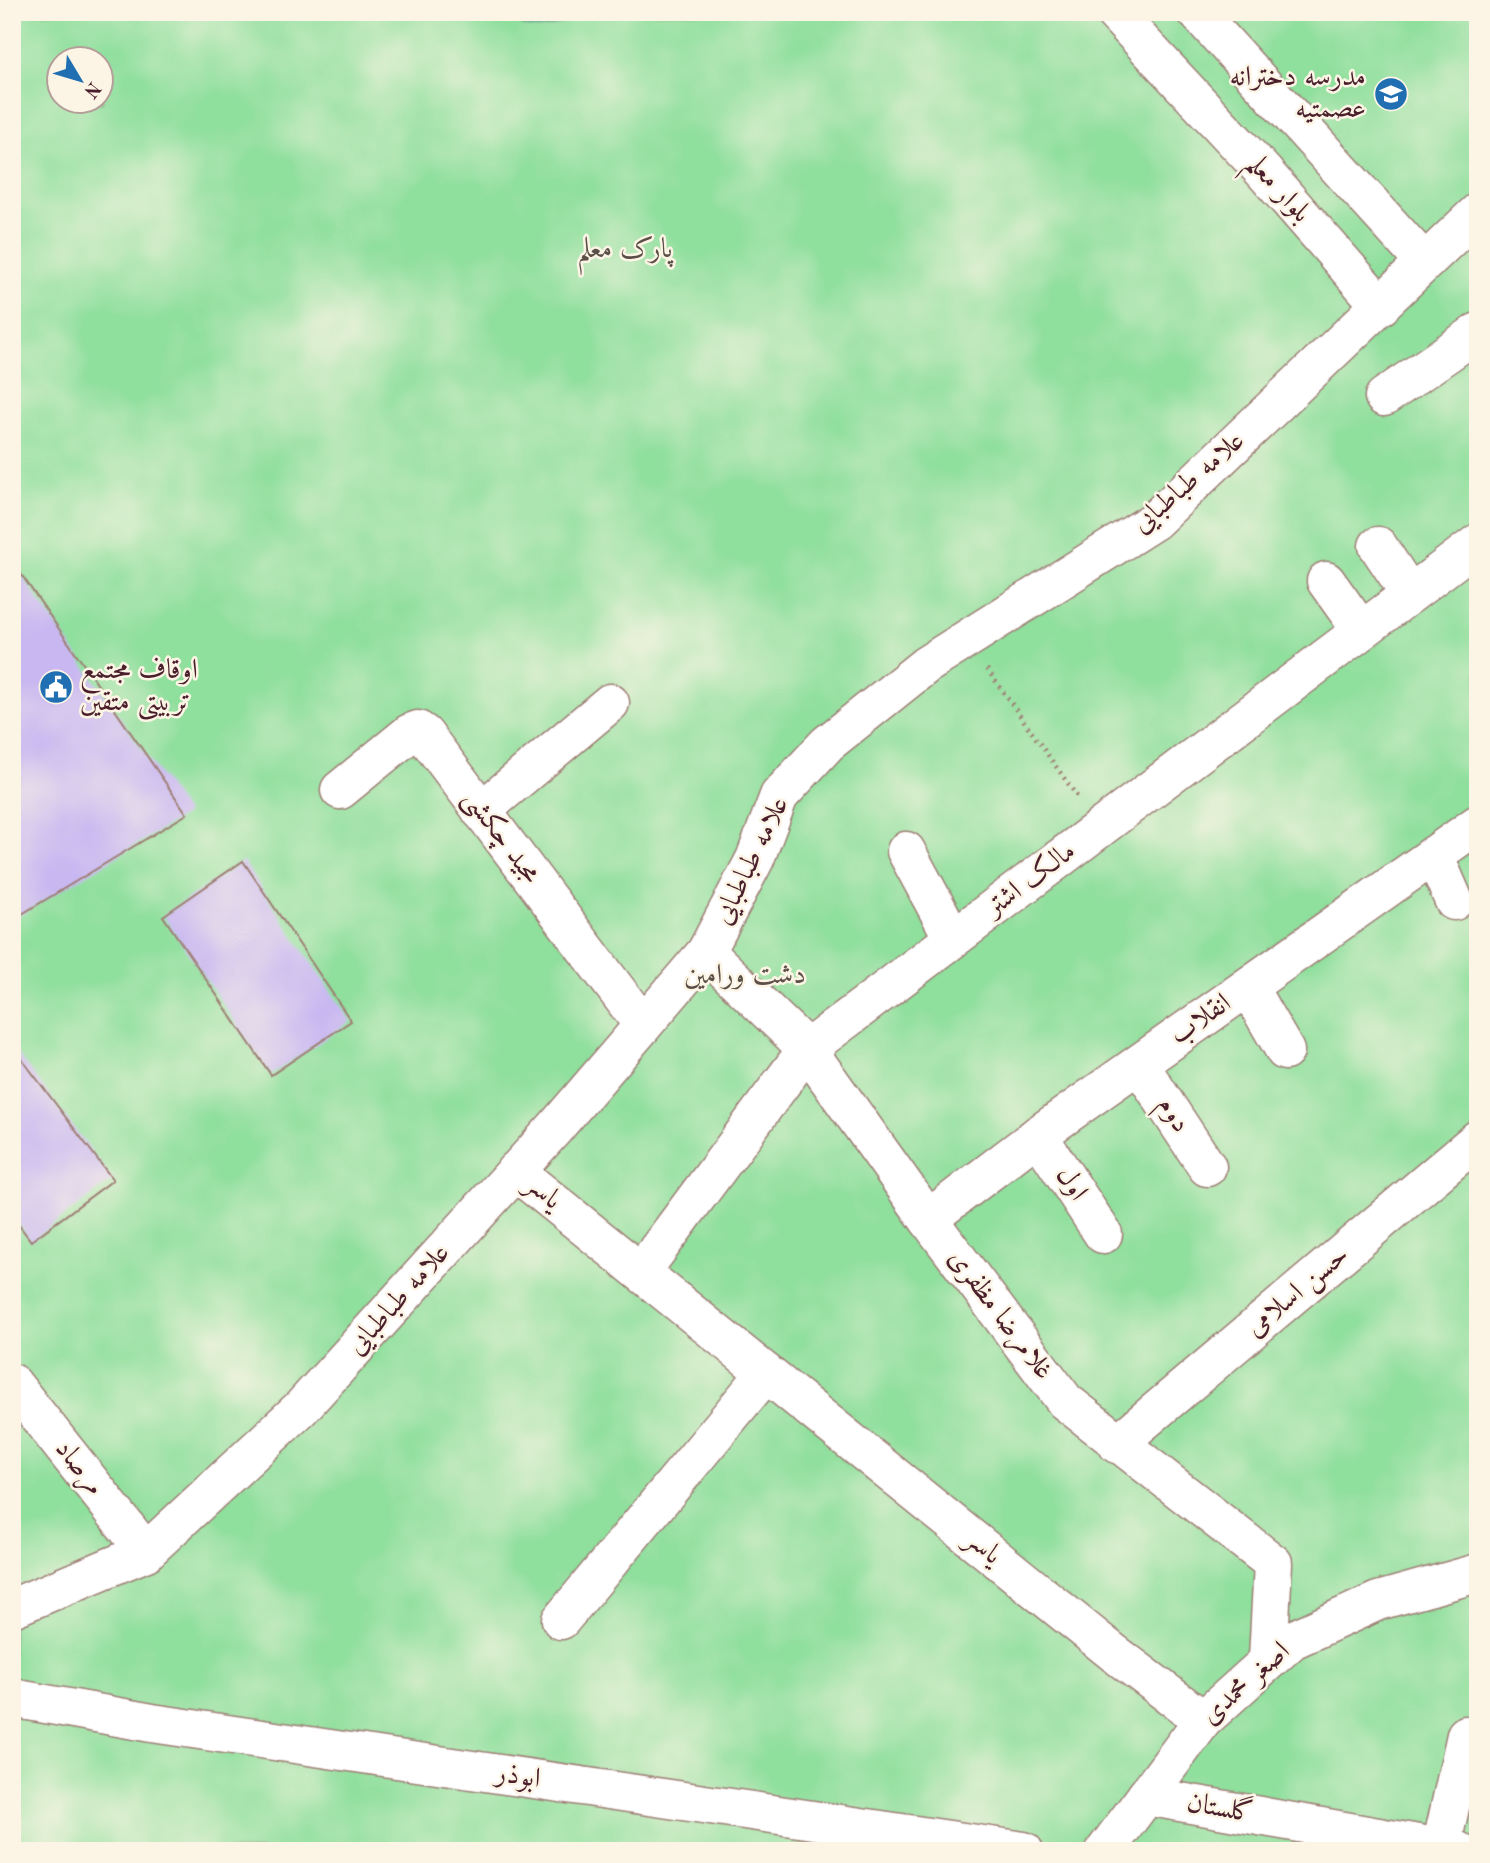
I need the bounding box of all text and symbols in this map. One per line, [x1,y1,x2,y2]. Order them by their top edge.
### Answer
north arrow [46,46,116,116]
place label: مدرسه دخترانه عصمتیه [1229,64,1366,124]
school or university icon: مدرسه دخترانه عصمتیه [1372,75,1410,113]
text: N [79,77,103,101]
street label: بلوار معلم [1232,149,1316,237]
park label: پارک معلم [578,235,674,276]
street label: علامه طباطبایی [1128,427,1252,540]
place label: اوقاف مجتمع تربیتی متقین [80,657,198,721]
public building icon: اوقاف مجتمع تربیتی متقین [37,668,75,706]
street label: مجید چکشی [455,784,547,891]
street label: علامه طباطبایی [709,793,797,930]
street label: مالک اشتر [977,836,1081,924]
park label: دشت ورامین [684,962,806,990]
street label: انقلاب [1165,989,1237,1052]
street label: دوم [1145,1092,1195,1142]
street label: اول [1050,1162,1092,1206]
street label: یاسر [516,1169,567,1218]
street label: علامه طباطبایی [342,1239,457,1362]
street label: حسن اسلامی [1241,1241,1356,1344]
street label: غلامرضا مظفری [940,1245,1058,1387]
street label: مرصاد [47,1435,109,1503]
street label: یاسر [956,1524,1007,1573]
street label: اصغر محمدی [1196,1637,1296,1731]
street label: ابوذر [491,1760,542,1795]
street label: گلستان [1185,1784,1256,1829]

